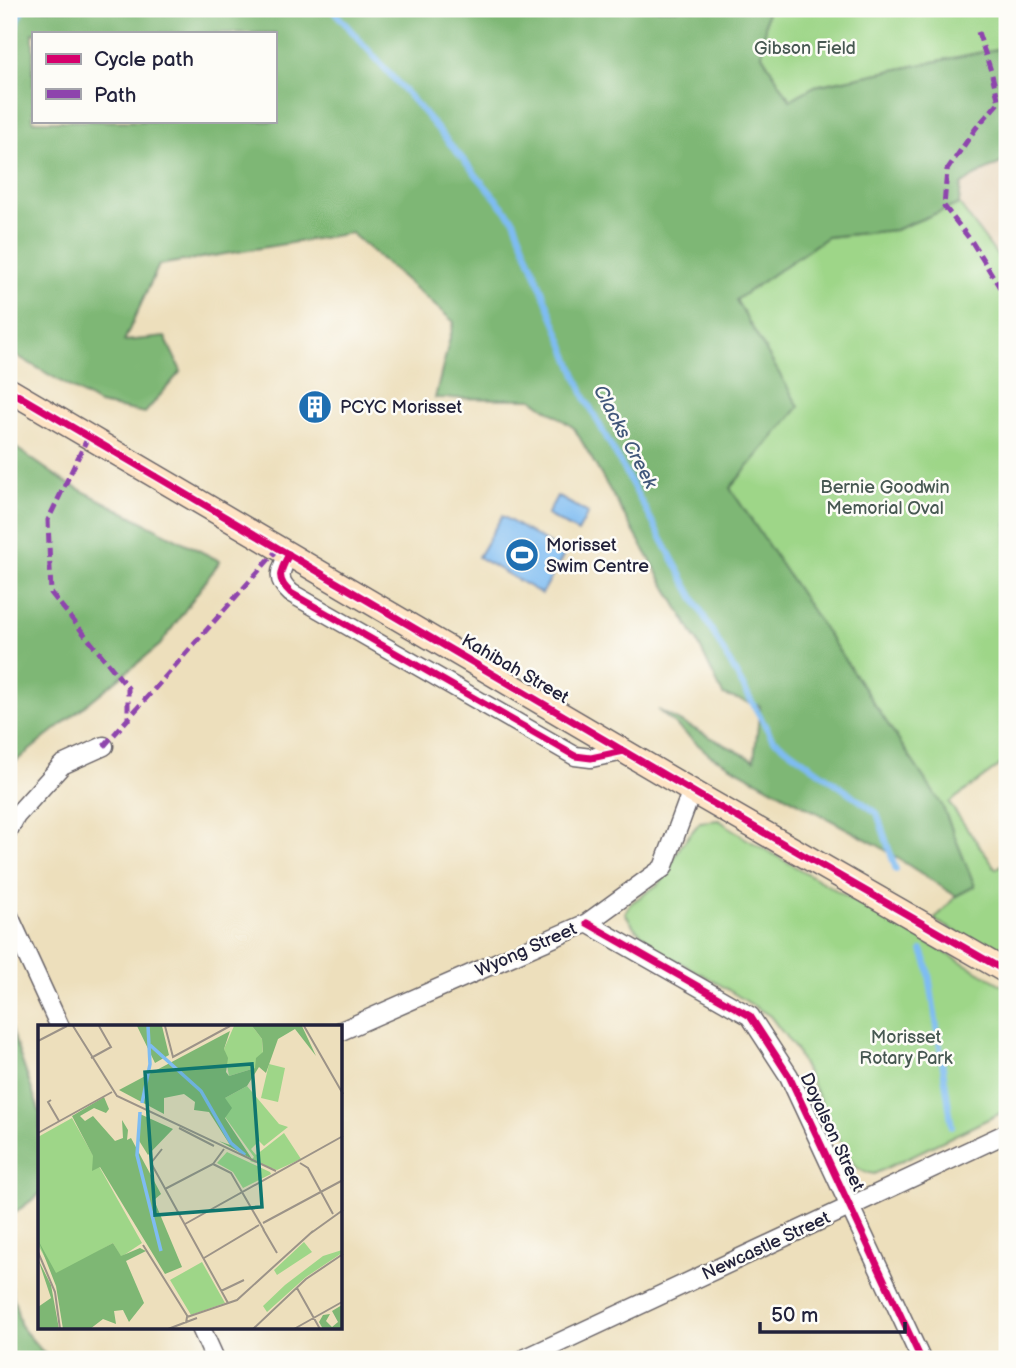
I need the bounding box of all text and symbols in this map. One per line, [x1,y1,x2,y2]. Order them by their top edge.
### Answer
legend [32,32,276,122]
park label: Gibson Field [754,38,856,59]
text: Cycle path [94,47,194,72]
text: Path [94,83,136,108]
water label: Clacks Creek [588,381,662,493]
building icon: PCYC Morisset [296,388,334,426]
place label: PCYC Morisset [340,397,462,418]
park label: Bernie Goodwin Memorial Oval [820,477,950,519]
place label: Morisset Swim Centre [546,535,649,577]
sports icon: Morisset Swim Centre [503,536,541,574]
street label: Kahibah Street [458,630,573,708]
street label: Wyong Street [472,918,580,982]
inset map [38,1025,343,1330]
park label: Morisset Rotary Park [859,1027,953,1069]
street label: Doyalson Street [795,1070,869,1195]
street label: Newcastle Street [699,1207,834,1285]
scale bar [760,1291,906,1335]
text: 50 m [771,1303,818,1328]

